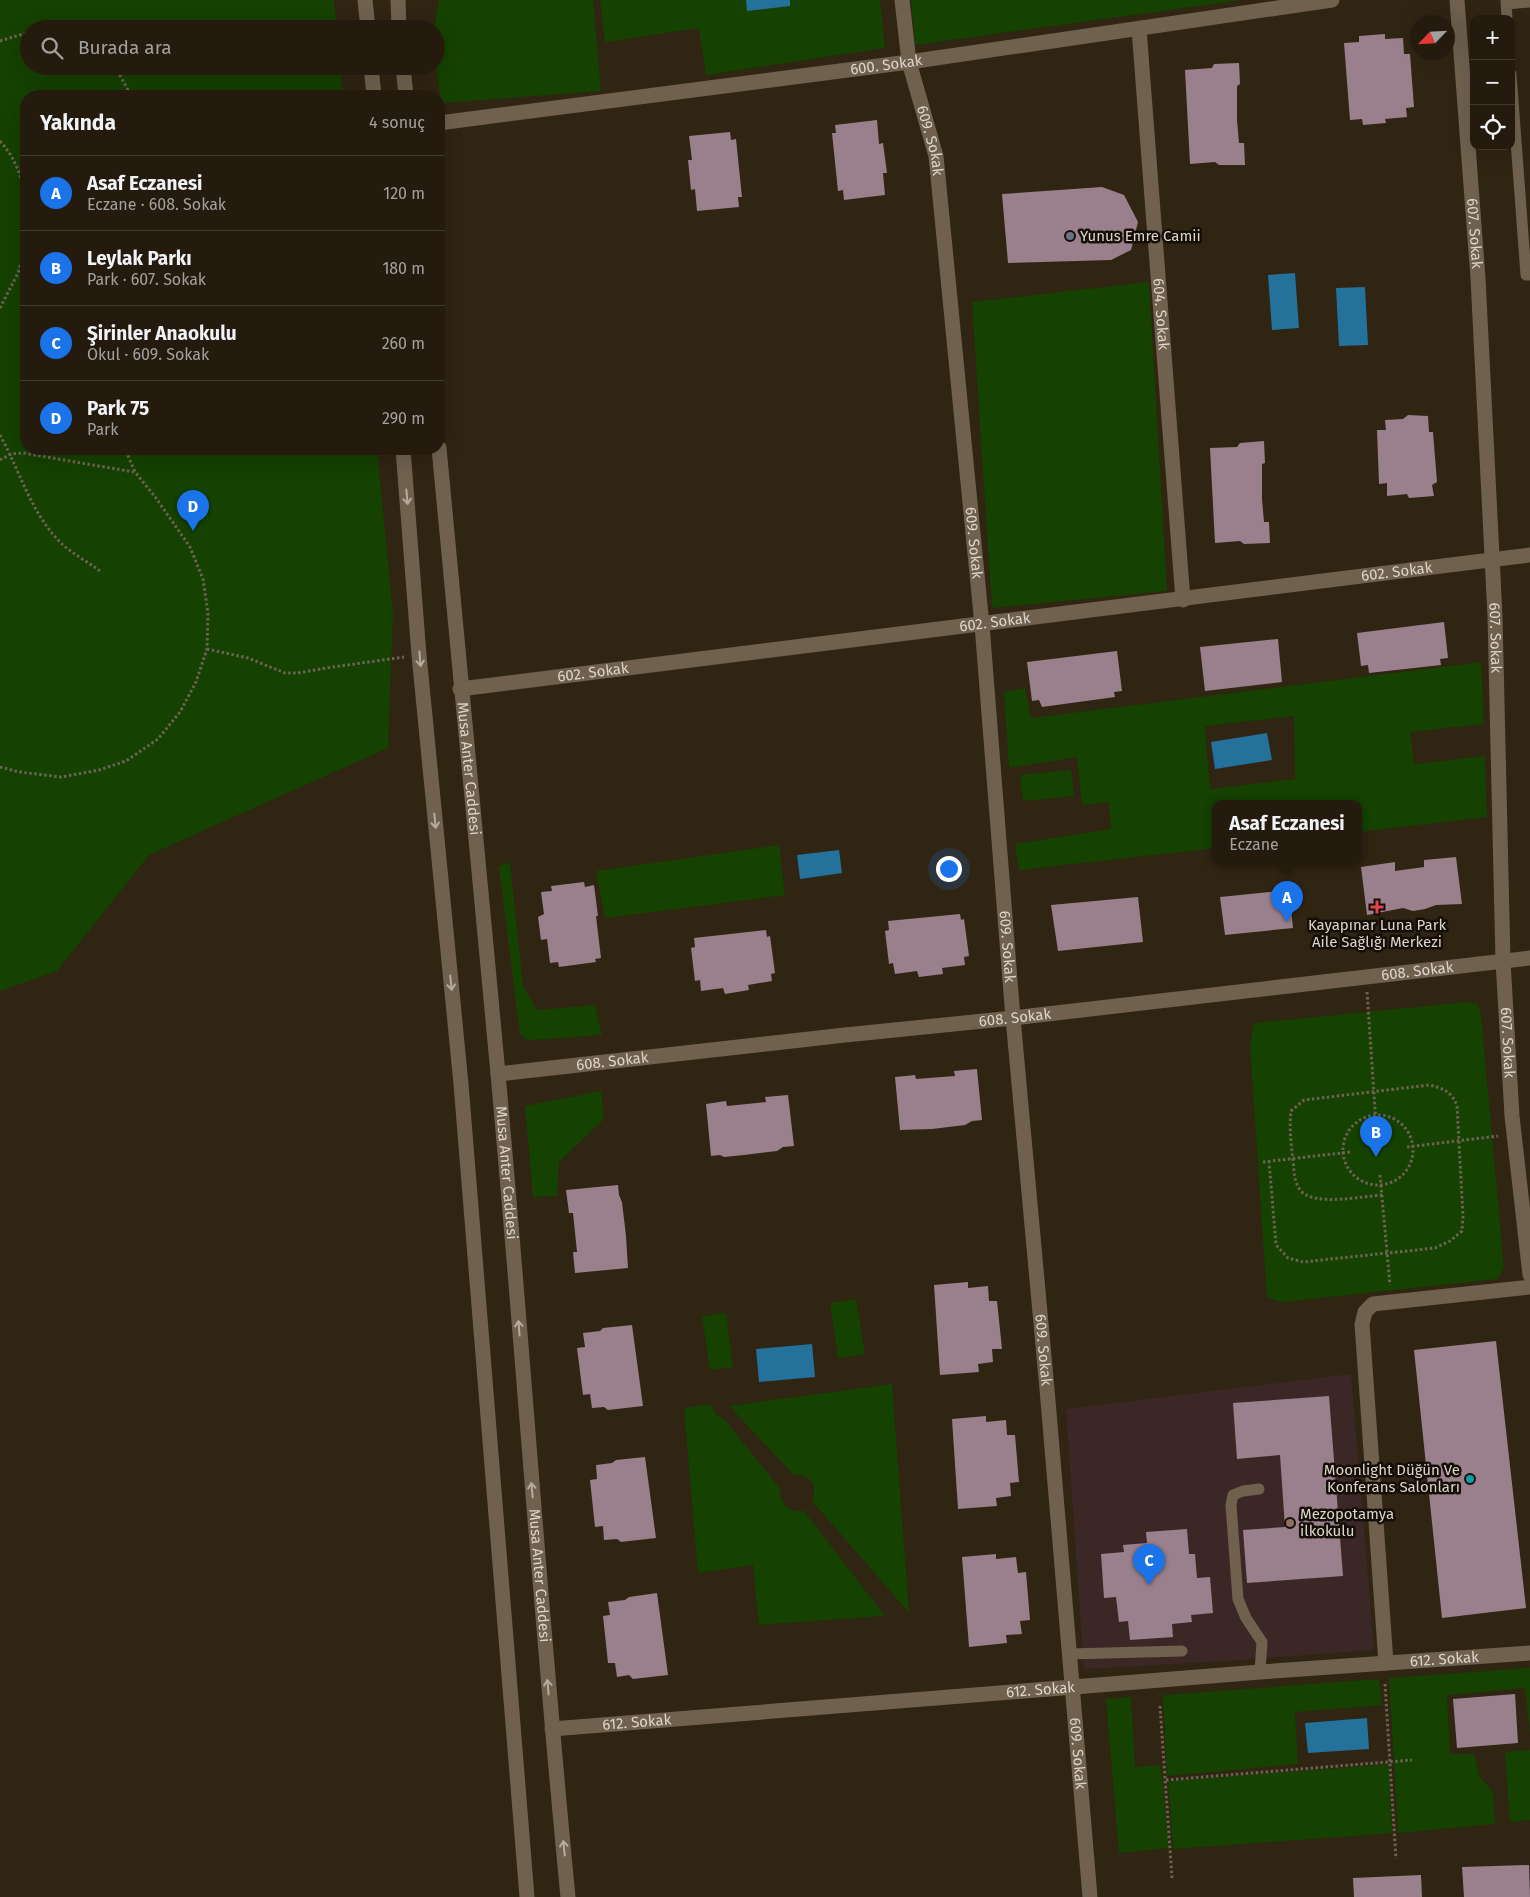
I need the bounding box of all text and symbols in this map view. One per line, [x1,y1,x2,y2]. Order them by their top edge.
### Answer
north arrow [1410,15,1455,60]
map controls [1470,15,1515,150]
button: + [1470,15,1515,60]
search box [20,20,445,75]
icon: search [38,34,66,62]
text: Burada ara [78,36,172,59]
street label: 600. Sokak [849,51,924,79]
button: − [1470,60,1515,105]
street label: 609. Sokak [913,103,947,177]
button: locate [1470,105,1515,150]
text: Yakında [40,110,116,136]
text: 4 sonuç [369,113,425,132]
text: Asaf Eczanesi [87,172,202,195]
text: A [51,184,61,203]
text: 120 m [383,184,425,203]
text: Eczane · 608. Sokak [87,195,226,214]
street label: 607. Sokak [1463,197,1486,270]
place label: Yunus Emre Camii [1080,227,1201,245]
marker: Yunus Emre Camii [1064,230,1076,242]
text: Leylak Parkı [87,247,192,270]
text: B [51,259,61,278]
text: 180 m [382,259,425,278]
text: Park · 607. Sokak [87,270,206,289]
street label: 604. Sokak [1149,277,1173,351]
text: Şirinler Anaokulu [87,322,237,345]
text: C [51,334,61,353]
text: 260 m [382,334,425,353]
text: Okul · 609. Sokak [87,345,209,364]
text: Park 75 [87,397,149,420]
text: D [51,409,61,428]
text: 290 m [382,409,425,428]
text: Park [87,420,119,439]
one-way arrow [402,489,411,505]
pin: D [177,490,209,531]
street label: 609. Sokak [961,506,986,580]
street label: 602. Sokak [1360,558,1434,585]
street label: 607. Sokak [1485,602,1505,674]
street label: 602. Sokak [958,609,1032,635]
one-way arrow [415,651,424,667]
street label: 602. Sokak [556,659,630,686]
street label: Musa Anter Caddesi [453,701,484,836]
popup [1212,800,1362,865]
text: Asaf Eczanesi [1229,812,1345,835]
one-way arrow [431,813,440,829]
text: Eczane [1229,835,1279,854]
your location [936,856,962,882]
pin: A [1271,881,1303,922]
marker: Kayapınar Luna Park Aile Sağlığı Merkezi [1370,900,1384,914]
street label: 609. Sokak [996,910,1019,983]
place label: Kayapınar Luna Park Aile Sağlığı Merkezi [1308,916,1446,951]
street label: 608. Sokak [1380,958,1455,984]
one-way arrow [446,975,456,991]
street label: 608. Sokak [978,1005,1052,1030]
street label: 607. Sokak [1497,1007,1519,1079]
street label: 608. Sokak [575,1048,650,1074]
street label: Musa Anter Caddesi [492,1105,521,1240]
pin: B [1360,1116,1392,1157]
street label: 609. Sokak [1031,1313,1056,1387]
one-way arrow [514,1320,524,1336]
place label: Moonlight Düğün Ve Konferans Salonları [1324,1461,1460,1496]
marker: Moonlight Düğün Ve Konferans Salonları [1464,1473,1476,1485]
one-way arrow [528,1482,537,1498]
place label: Mezopotamya ilkokulu [1300,1505,1394,1540]
street label: Musa Anter Caddesi [525,1508,554,1643]
marker: Mezopotamya ilkokulu [1284,1517,1296,1529]
pin: C [1133,1544,1165,1585]
street label: 612. Sokak [1409,1648,1480,1670]
street label: 612. Sokak [1005,1678,1076,1701]
one-way arrow [544,1679,553,1695]
street label: 612. Sokak [602,1710,672,1734]
street label: 609. Sokak [1066,1717,1090,1790]
one-way arrow [559,1841,568,1857]

